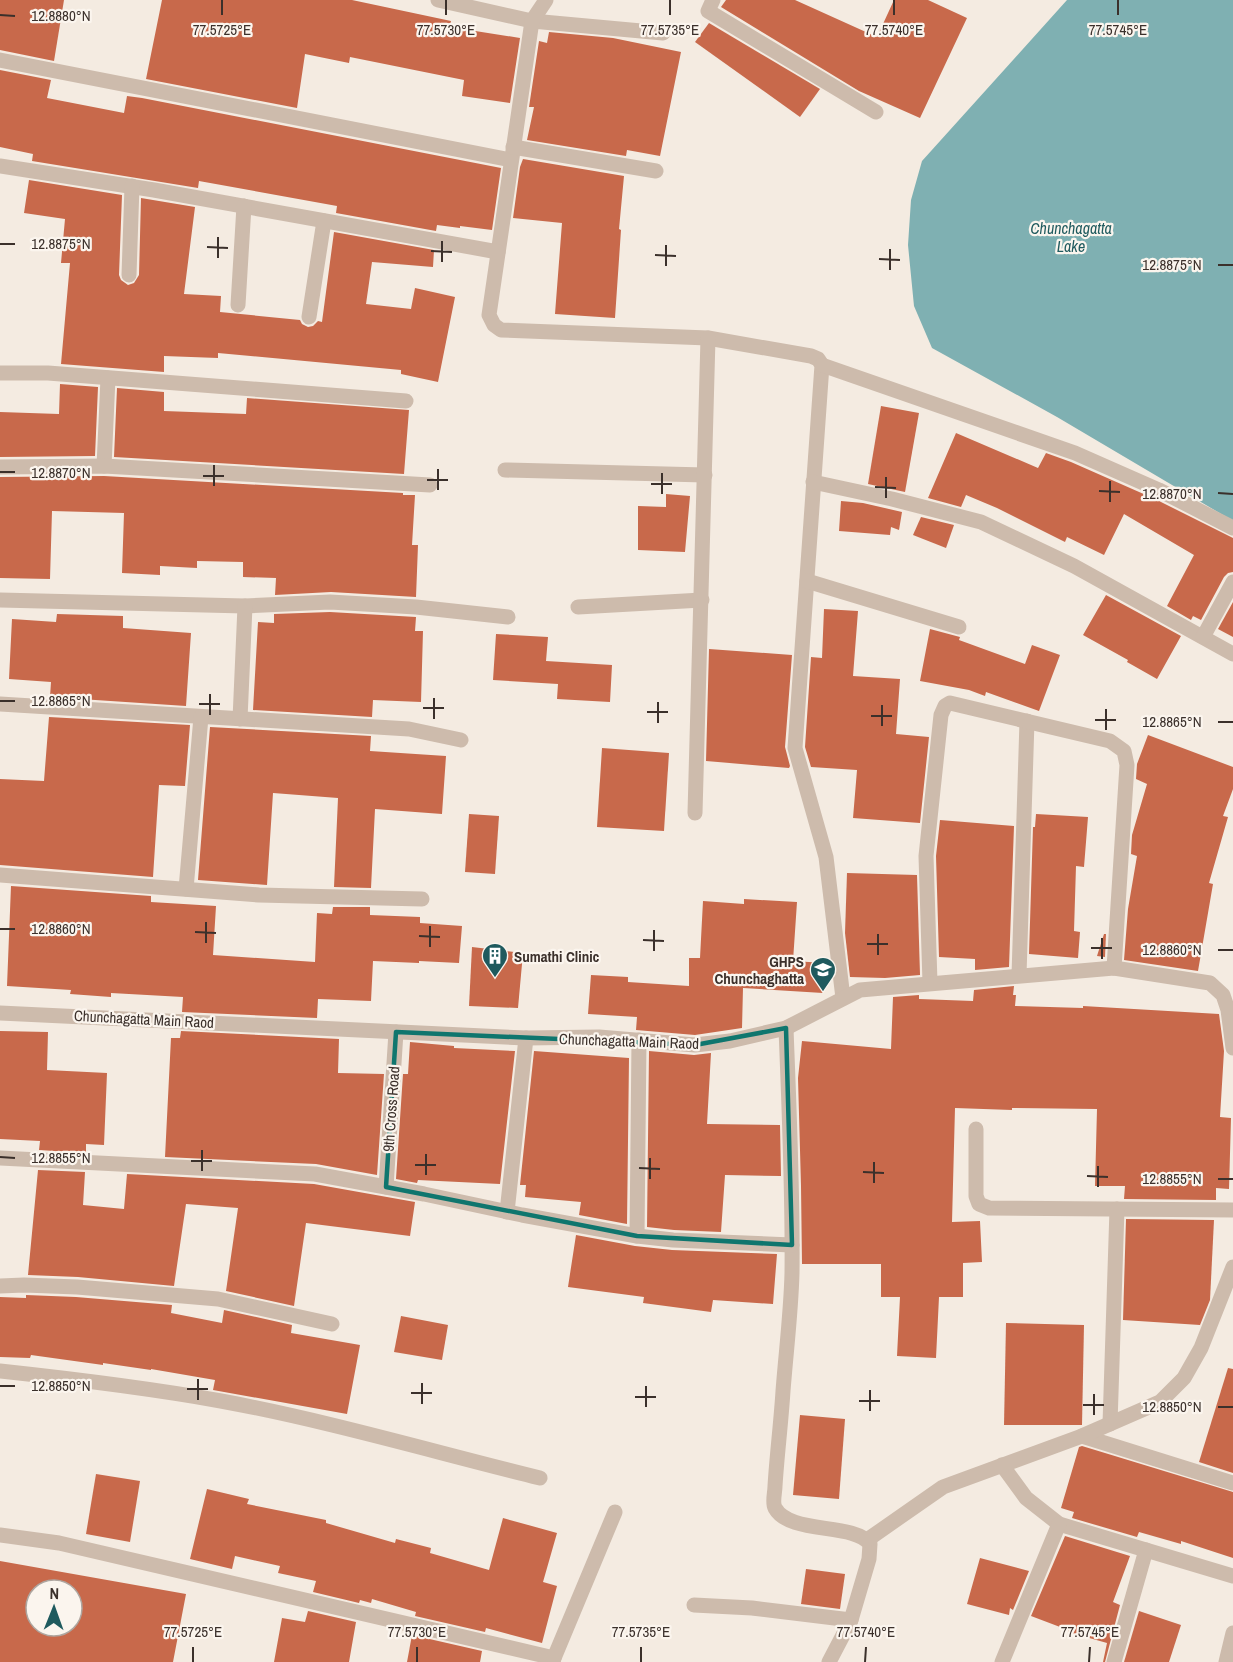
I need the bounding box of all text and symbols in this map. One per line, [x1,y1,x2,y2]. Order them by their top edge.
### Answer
text: 12.8880°N [31,5,91,26]
text: 77.5725°E [193,19,251,40]
text: 77.5730°E [417,19,475,40]
text: 77.5735°E [641,19,699,40]
text: 77.5740°E [865,19,923,40]
text: 77.5745°E [1089,19,1147,40]
water label: Chunchagatta Lake [1030,217,1112,257]
text: 12.8875°N [31,233,91,254]
text: 12.8875°N [1142,254,1202,275]
text: 12.8870°N [31,462,91,483]
text: 12.8870°N [1142,483,1202,504]
text: 12.8865°N [31,690,91,711]
text: 12.8865°N [1142,711,1202,732]
text: 12.8860°N [31,918,91,939]
text: 12.8860°N [1142,939,1202,960]
building icon: Sumathi Clinic [480,941,510,979]
place label: Sumathi Clinic [514,946,600,967]
place label: GHPS Chunchaghatta [714,951,804,989]
school or university icon: GHPS Chunchaghatta [808,955,838,993]
street label: Chunchagatta Main Raod [73,1005,215,1033]
street label: Chunchagatta Main Raod [559,1028,699,1054]
street label: 9th Cross Road [378,1066,404,1152]
text: 12.8855°N [31,1147,91,1168]
text: 12.8855°N [1142,1168,1202,1189]
text: 12.8850°N [31,1375,91,1396]
text: 12.8850°N [1142,1396,1202,1417]
north arrow [24,1578,84,1638]
text: N [49,1582,59,1604]
text: 77.5725°E [164,1621,222,1642]
text: 77.5730°E [388,1621,446,1642]
text: 77.5735°E [612,1621,670,1642]
text: 77.5740°E [837,1621,895,1642]
text: 77.5745°E [1061,1621,1119,1642]

